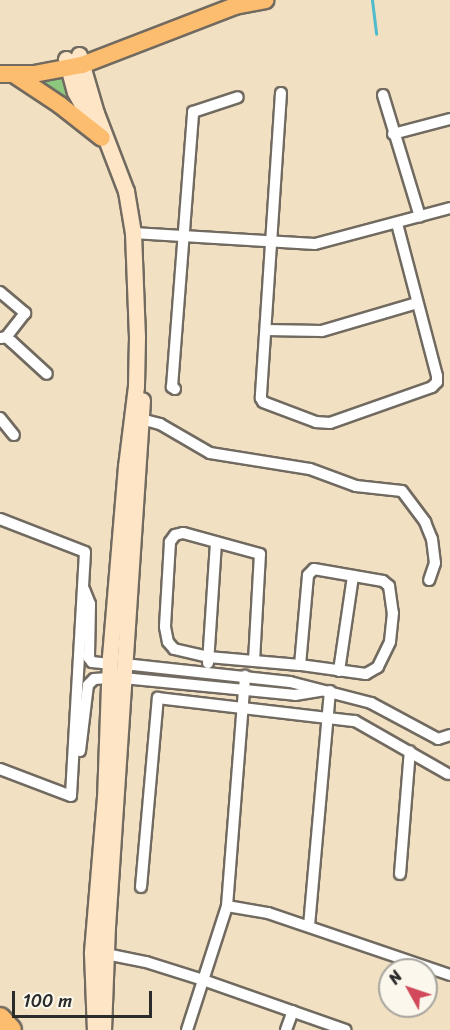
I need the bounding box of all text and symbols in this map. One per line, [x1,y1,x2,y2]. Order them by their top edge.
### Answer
north arrow [378,958,438,1018]
text: N [381,964,410,991]
scale bar [15,979,154,1017]
text: 100 m [23,985,72,1017]

